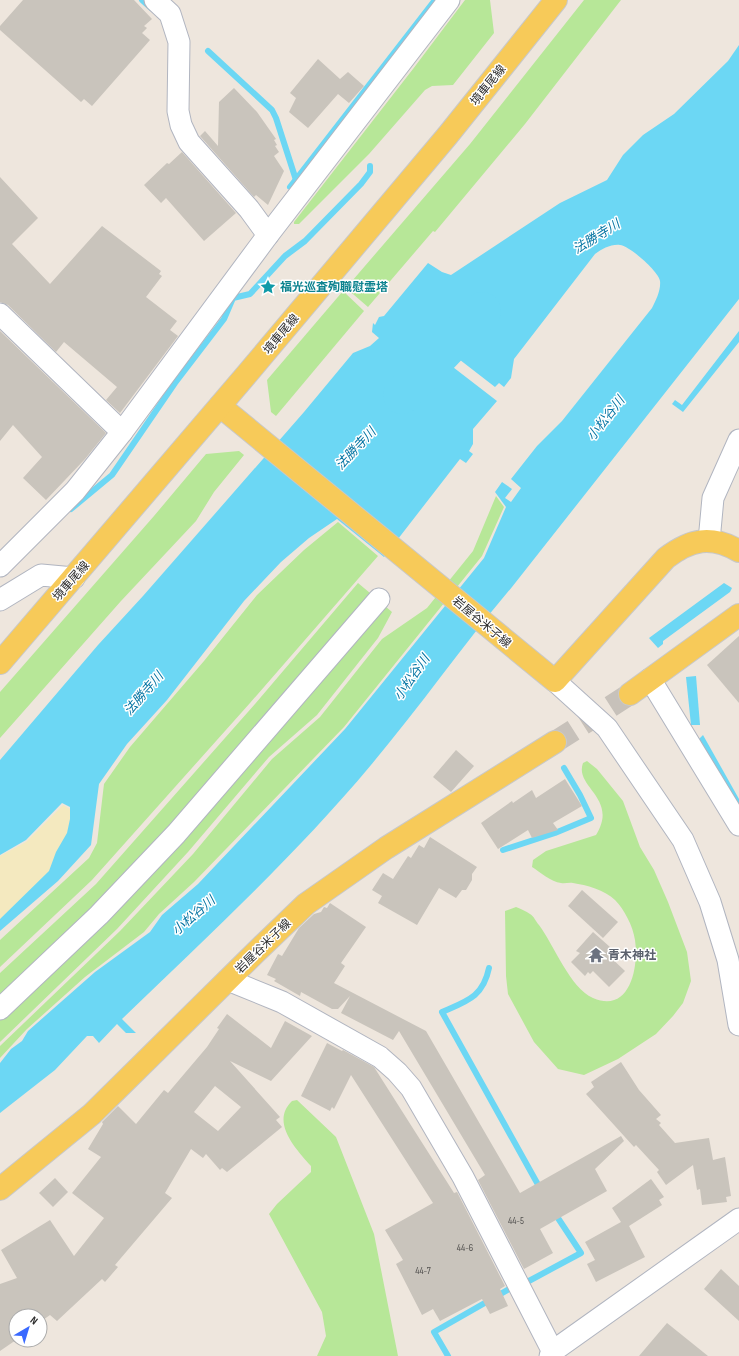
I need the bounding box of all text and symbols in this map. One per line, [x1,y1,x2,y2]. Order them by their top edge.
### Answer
street label: 境車尾線 [467,62,509,109]
water label: 法勝寺川 [570,215,625,257]
place icon: 福光巡査殉職慰霊塔 [259,278,277,296]
place label: 福光巡査殉職慰霊塔 [280,280,388,295]
street label: 境車尾線 [260,311,303,358]
water label: 小松谷川 [583,392,629,444]
water label: 法勝寺川 [332,423,381,473]
street label: 境車尾線 [50,558,93,604]
street label: 岩屋谷米子線 [449,593,514,651]
water label: 小松谷川 [390,650,434,703]
water label: 法勝寺川 [121,667,168,719]
water label: 小松谷川 [169,891,220,939]
street label: 岩屋谷米子線 [232,916,294,977]
temple icon: 青木神社 [587,946,605,964]
place label: 青木神社 [608,948,656,963]
house number: 44-5 [508,1215,524,1227]
house number: 44-6 [457,1242,473,1254]
house number: 44-7 [415,1265,431,1277]
north arrow [8,1308,48,1348]
text: N [28,1314,40,1328]

